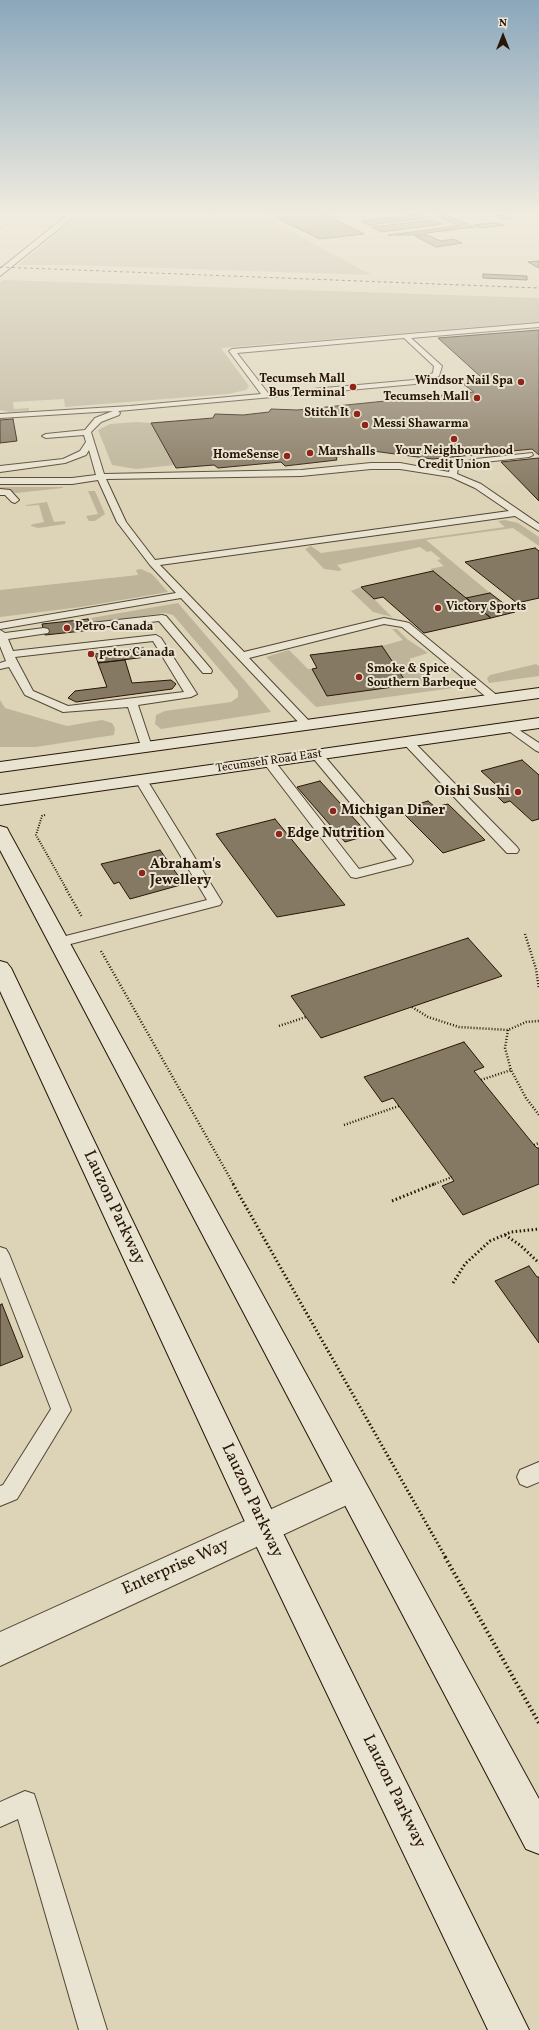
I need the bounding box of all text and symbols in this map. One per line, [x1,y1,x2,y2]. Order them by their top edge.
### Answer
north arrow [483,16,523,56]
text: N [499,16,507,31]
place label: Tecumseh Mall Bus Terminal [259,373,345,401]
place label: Windsor Nail Spa [415,375,513,389]
marker: Windsor Nail Spa [516,377,526,387]
marker: Tecumseh Mall Bus Terminal [348,382,358,392]
place label: Tecumseh Mall [383,391,469,405]
marker: Tecumseh Mall [472,393,482,403]
place label: Stitch It [304,407,349,421]
marker: Stitch It [352,409,362,419]
place label: Messi Shawarma [373,418,469,432]
marker: Messi Shawarma [360,420,370,430]
marker: Your Neighbourhood Credit Union [449,434,459,444]
place label: Your Neighbourhood Credit Union [395,445,513,473]
place label: Marshalls [318,446,375,460]
marker: Marshalls [305,448,315,458]
place label: HomeSense [213,449,279,463]
marker: HomeSense [282,451,292,461]
place label: Victory Sports [446,601,526,615]
marker: Victory Sports [433,603,443,613]
place label: Petro-Canada [75,621,153,635]
marker: Petro-Canada [62,623,72,633]
place label: petro Canada [99,647,175,661]
marker: petro Canada [86,649,96,659]
place label: Smoke & Spice Southern Barbeque [367,663,476,691]
marker: Smoke & Spice Southern Barbeque [354,672,364,682]
street label: Tecumseh Road East [215,747,323,777]
place label: Oishi Sushi [434,784,510,800]
marker: Oishi Sushi [513,787,523,797]
place label: Michigan Diner [341,803,445,819]
marker: Michigan Diner [328,806,338,816]
place label: Edge Nutrition [287,826,385,842]
marker: Edge Nutrition [274,829,284,839]
place label: Abraham's Jewellery [150,857,221,890]
marker: Abraham's Jewellery [137,868,147,878]
street label: Lauzon Parkway [78,1148,148,1268]
street label: Lauzon Parkway [216,1441,286,1561]
street label: Enterprise Way [119,1535,233,1601]
street label: Lauzon Parkway [357,1732,429,1852]

